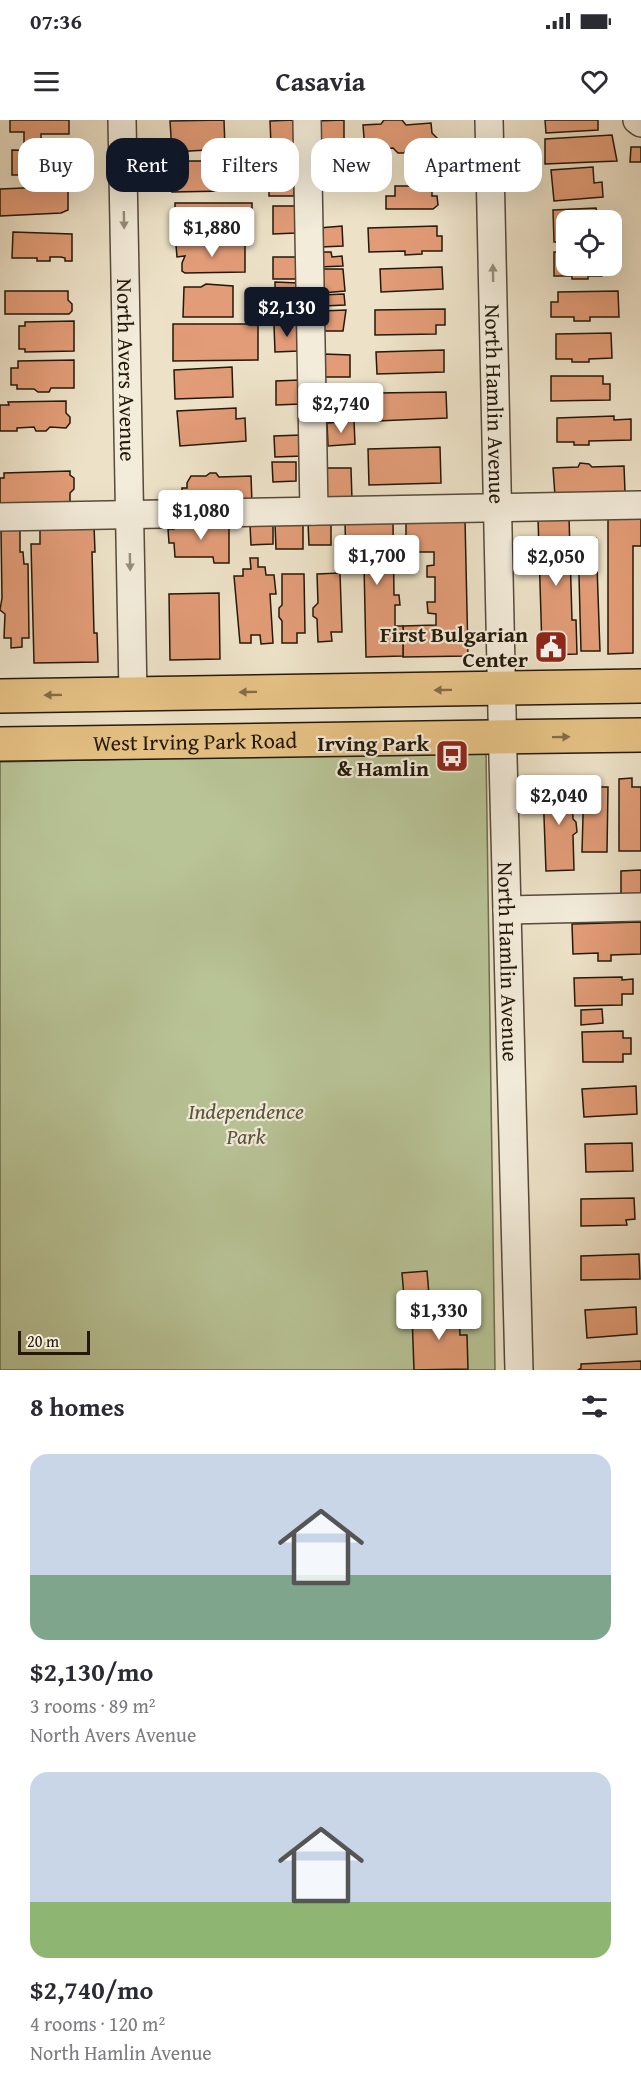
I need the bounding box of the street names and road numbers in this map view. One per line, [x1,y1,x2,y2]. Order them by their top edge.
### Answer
street label: North Avers Avenue [109,278,145,462]
street label: North Hamlin Avenue [477,304,513,504]
street label: West Irving Park Road [93,724,298,759]
street label: North Hamlin Avenue [490,861,527,1062]

